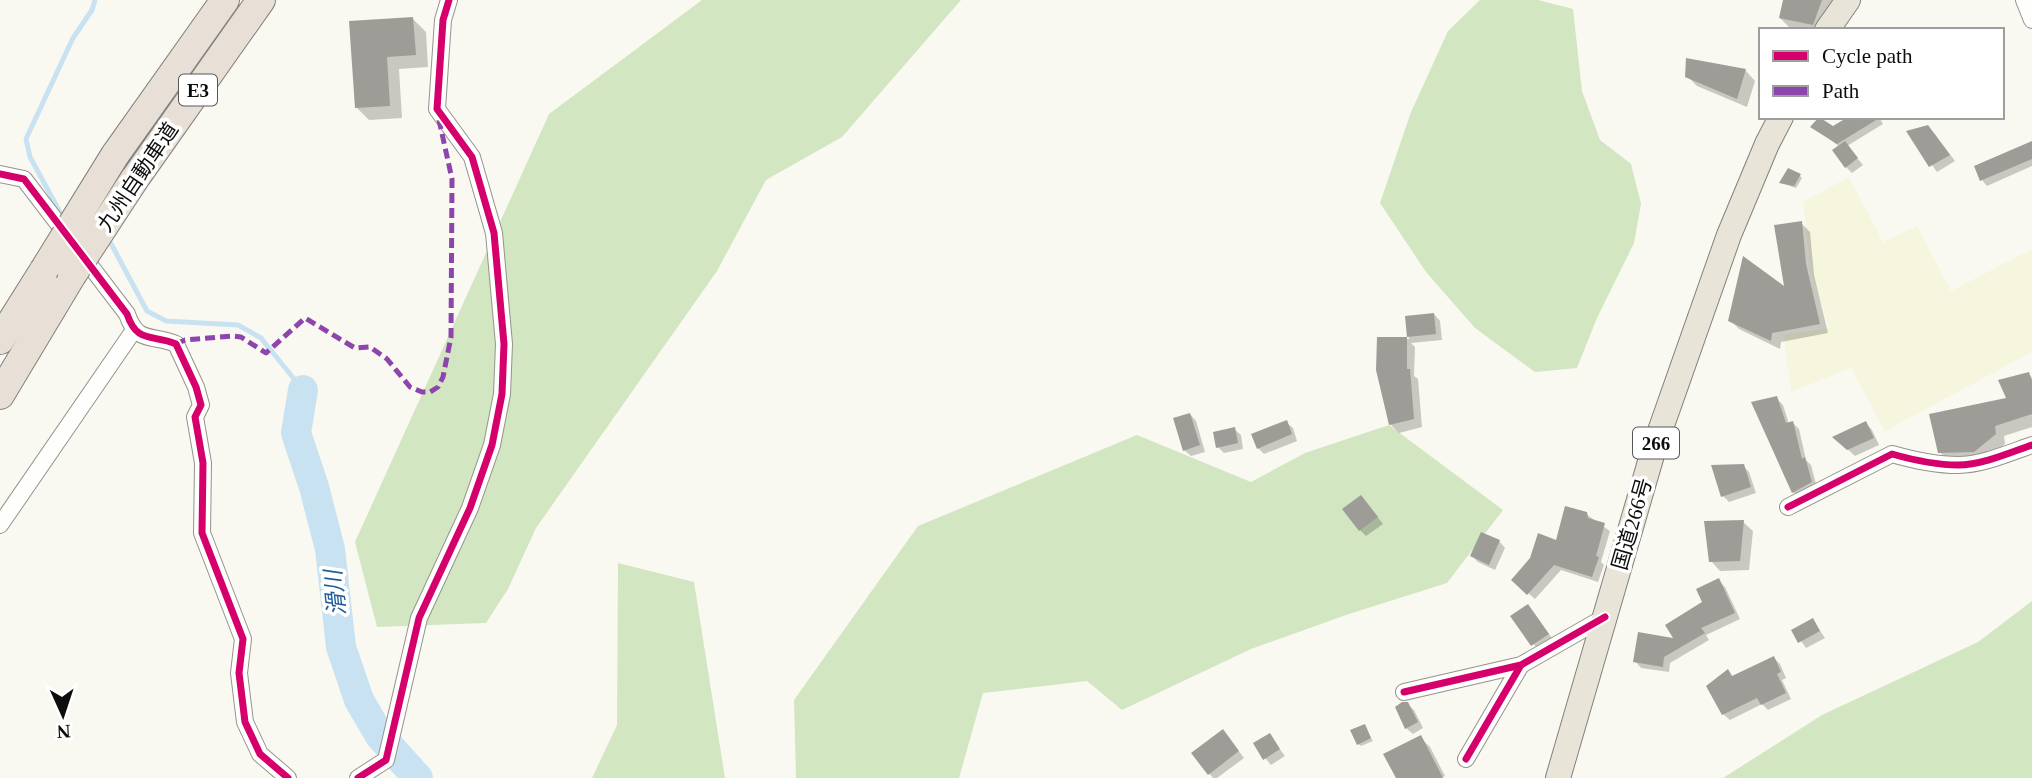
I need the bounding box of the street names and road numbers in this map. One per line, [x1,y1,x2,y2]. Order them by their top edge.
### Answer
road number: E3 [179,74,217,106]
street label: 九州自動車道 [93,118,183,236]
road number: 266 [1633,428,1679,458]
street label: 国道266号 [1607,475,1657,573]

